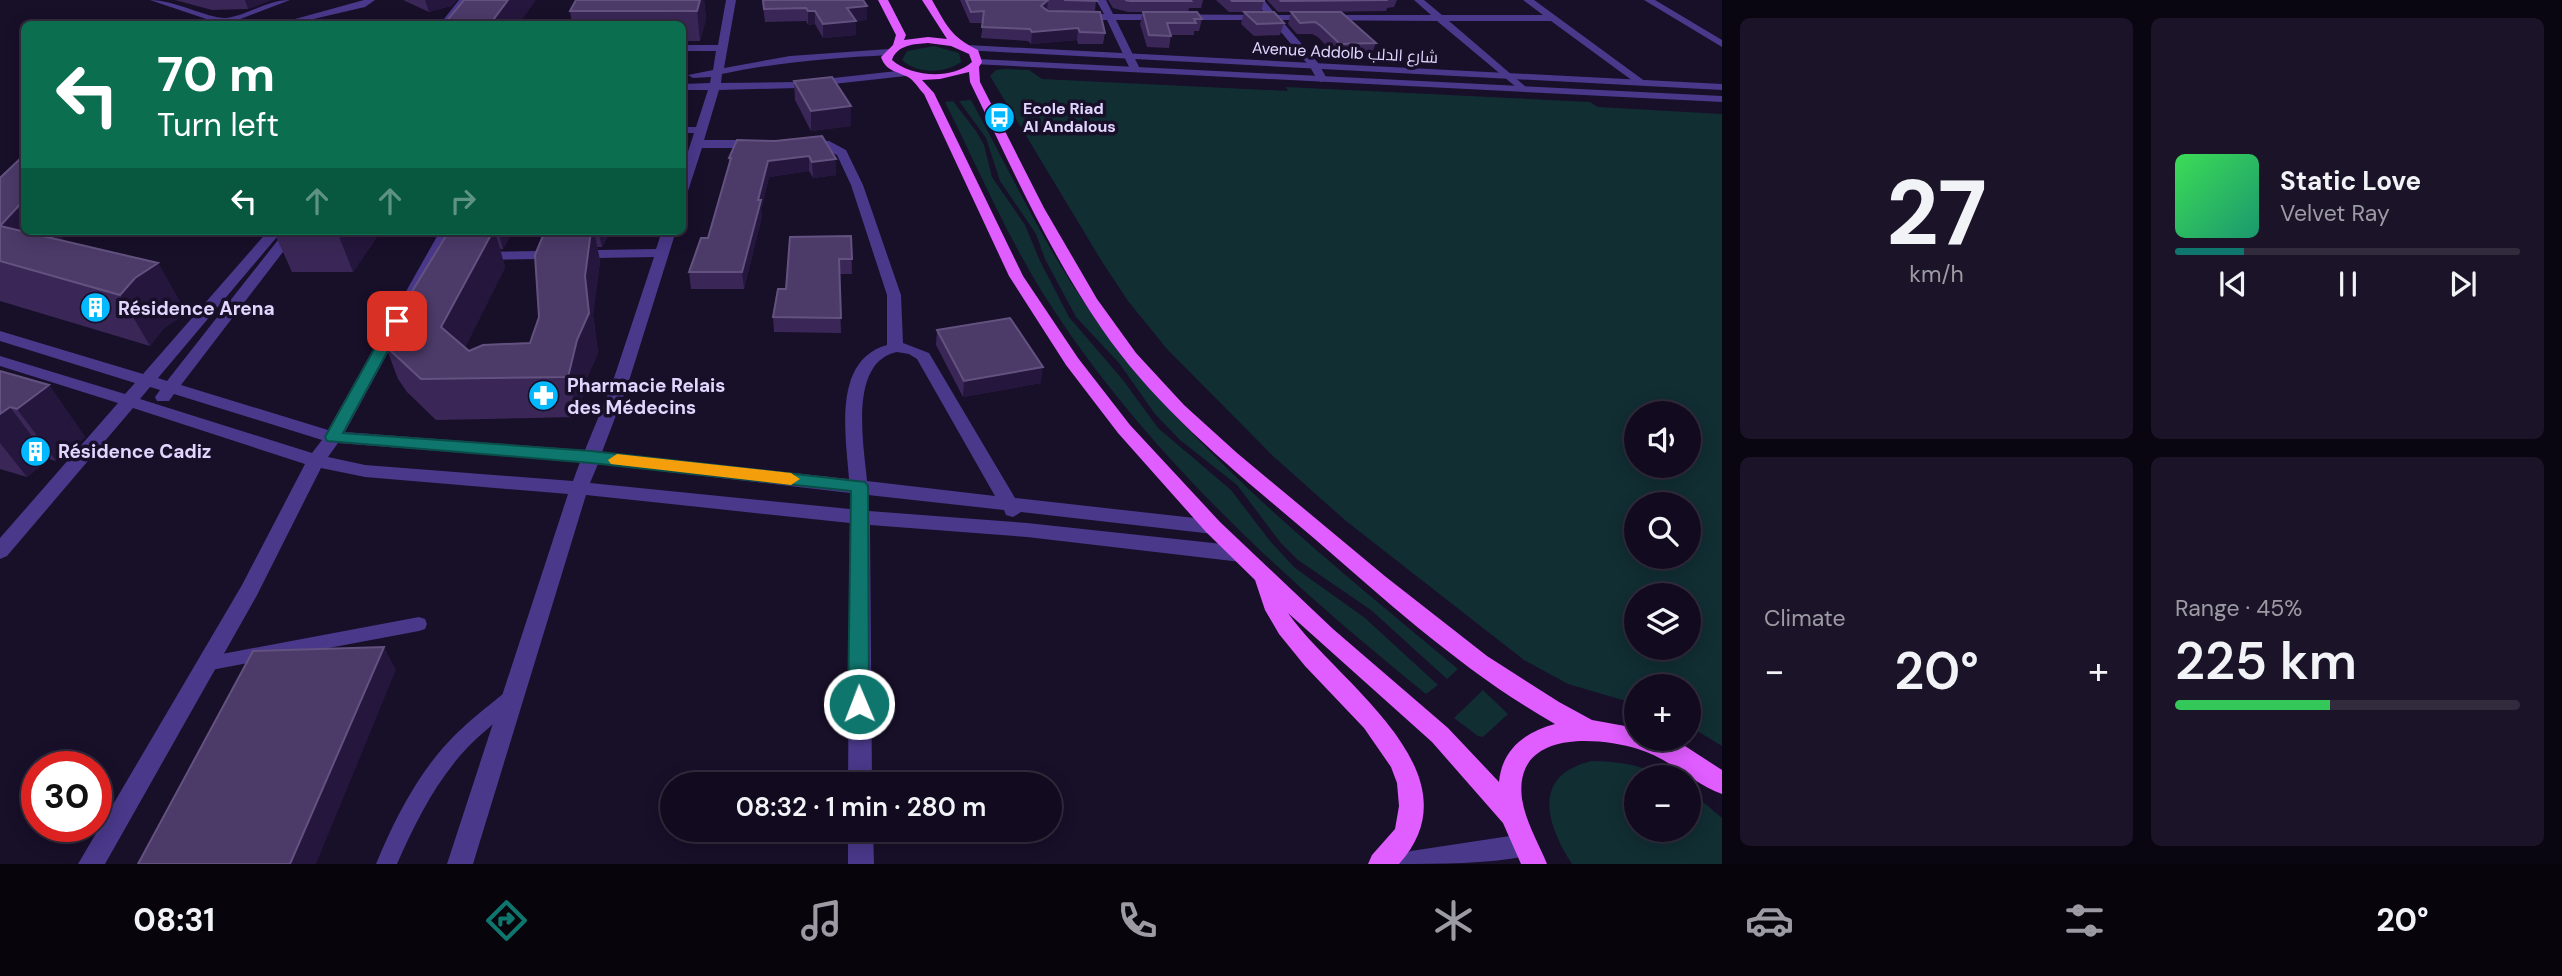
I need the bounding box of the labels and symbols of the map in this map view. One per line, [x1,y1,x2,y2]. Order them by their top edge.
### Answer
street label: Avenue Addolb شارع الدلب [1251,37,1438,69]
place label: Ecole Riad Al Andalous [1023,98,1116,137]
bus stop icon: Ecole Riad Al Andalous [983,100,1017,134]
building icon: Résidence Arena [78,291,112,325]
pin [367,291,427,351]
place label: Résidence Arena [118,296,275,321]
place label: Pharmacie Relais des Médecins [567,373,725,420]
pharmacy icon: Pharmacie Relais des Médecins [527,379,561,413]
building icon: Résidence Cadiz [18,434,52,468]
place label: Résidence Cadiz [58,439,211,464]
position arrow [822,667,896,741]
speed limit sign: 30 [21,751,112,842]

